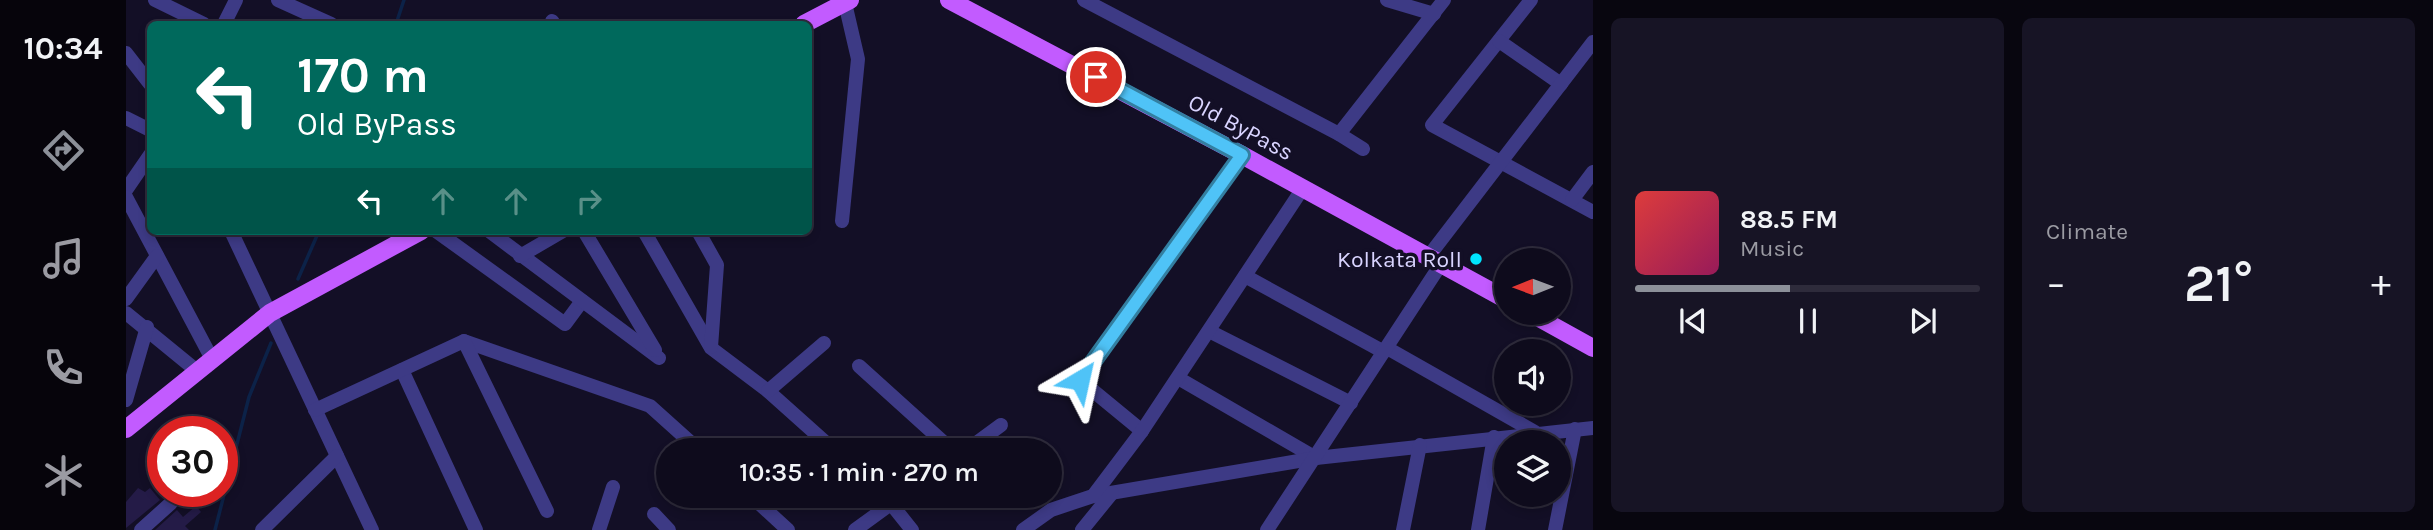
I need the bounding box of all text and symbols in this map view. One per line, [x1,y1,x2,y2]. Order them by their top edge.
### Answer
text: 10:34 [23,30,103,67]
text: 170 m [297,47,429,104]
pin [1066,47,1126,107]
icon: left [182,49,273,140]
icon: arrive [1077,58,1115,96]
street label: Old ByPass [1184,89,1298,166]
text: Old ByPass [297,106,457,143]
icon: directions [39,126,88,175]
icon: left [351,182,389,220]
icon: ahead [424,182,462,220]
icon: ahead [497,182,535,220]
icon: right [570,182,608,220]
text: 88.5 FM [1740,204,1838,235]
text: Climate [2046,218,2128,245]
icon: music [39,234,88,283]
text: Music [1740,235,1804,262]
place label: Kolkata Roll [1337,246,1462,273]
north arrow [1494,248,1572,326]
map controls [1494,248,1571,507]
marker: Kolkata Roll [1468,251,1484,267]
text: 21° [2184,253,2253,314]
text: − [2046,261,2066,306]
text: + [2371,261,2391,306]
icon: previous [1674,302,1712,340]
icon: pause [1789,302,1827,340]
icon: next [1904,302,1942,340]
button: sound [1494,339,1571,416]
icon: phone [39,343,88,392]
position arrow [1043,343,1117,417]
speed limit sign: 30 [147,416,238,507]
button: layers [1494,430,1571,507]
icon: climate [39,451,88,500]
text: 10:35 · 1 min · 270 m [739,457,979,488]

